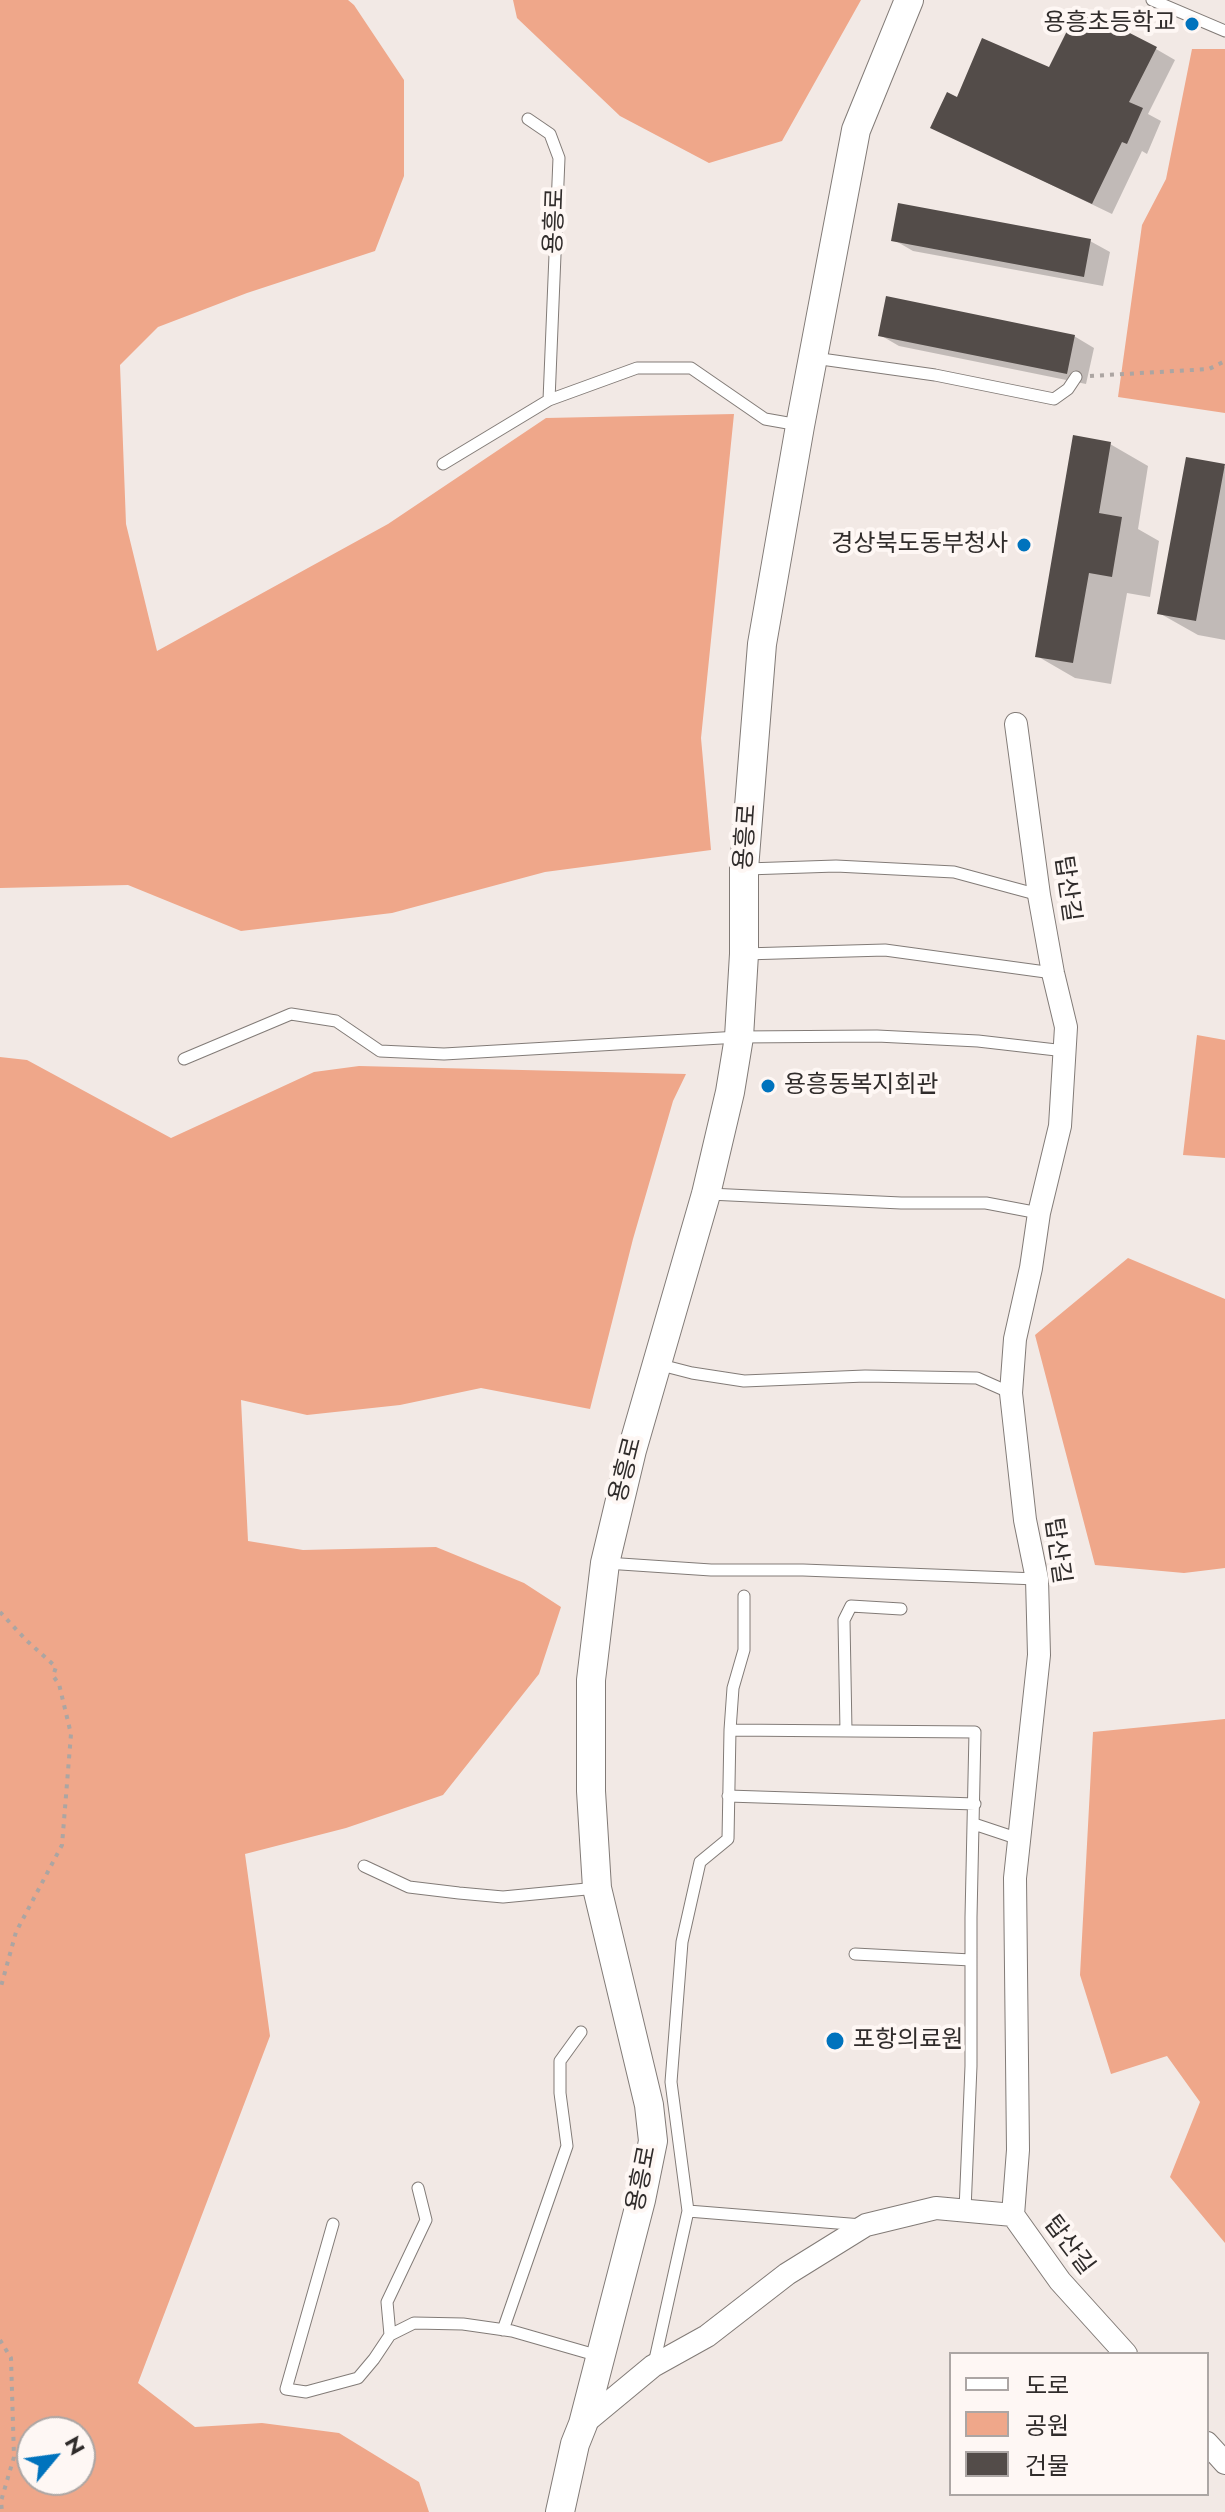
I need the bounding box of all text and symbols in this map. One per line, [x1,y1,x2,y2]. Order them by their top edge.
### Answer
place label: 용흥초등학교 [1044,10,1176,38]
marker: 용흥초등학교 [1183,15,1201,33]
street label: 용흥로 [540,187,572,255]
place label: 경상북도동부청사 [831,531,1008,559]
marker: 경상북도동부청사 [1015,536,1033,554]
street label: 용흥로 [730,803,764,871]
street label: 탑산길 [1047,854,1085,924]
place label: 용흥동복지회관 [784,1072,939,1100]
marker: 용흥동복지회관 [759,1077,777,1095]
street label: 용흥로 [605,1434,649,1506]
street label: 탑산길 [1037,1516,1075,1586]
place label: 포항의료원 [853,2027,963,2055]
marker: 포항의료원 [824,2030,846,2052]
street label: 용흥로 [623,2144,663,2214]
street label: 탑산길 [1037,2211,1099,2281]
legend [949,2352,1209,2496]
text: 도로 [1025,2368,1069,2403]
text: 공원 [1025,2408,1069,2443]
north arrow [16,2416,96,2496]
text: N [57,2430,93,2461]
text: 건물 [1025,2448,1069,2483]

